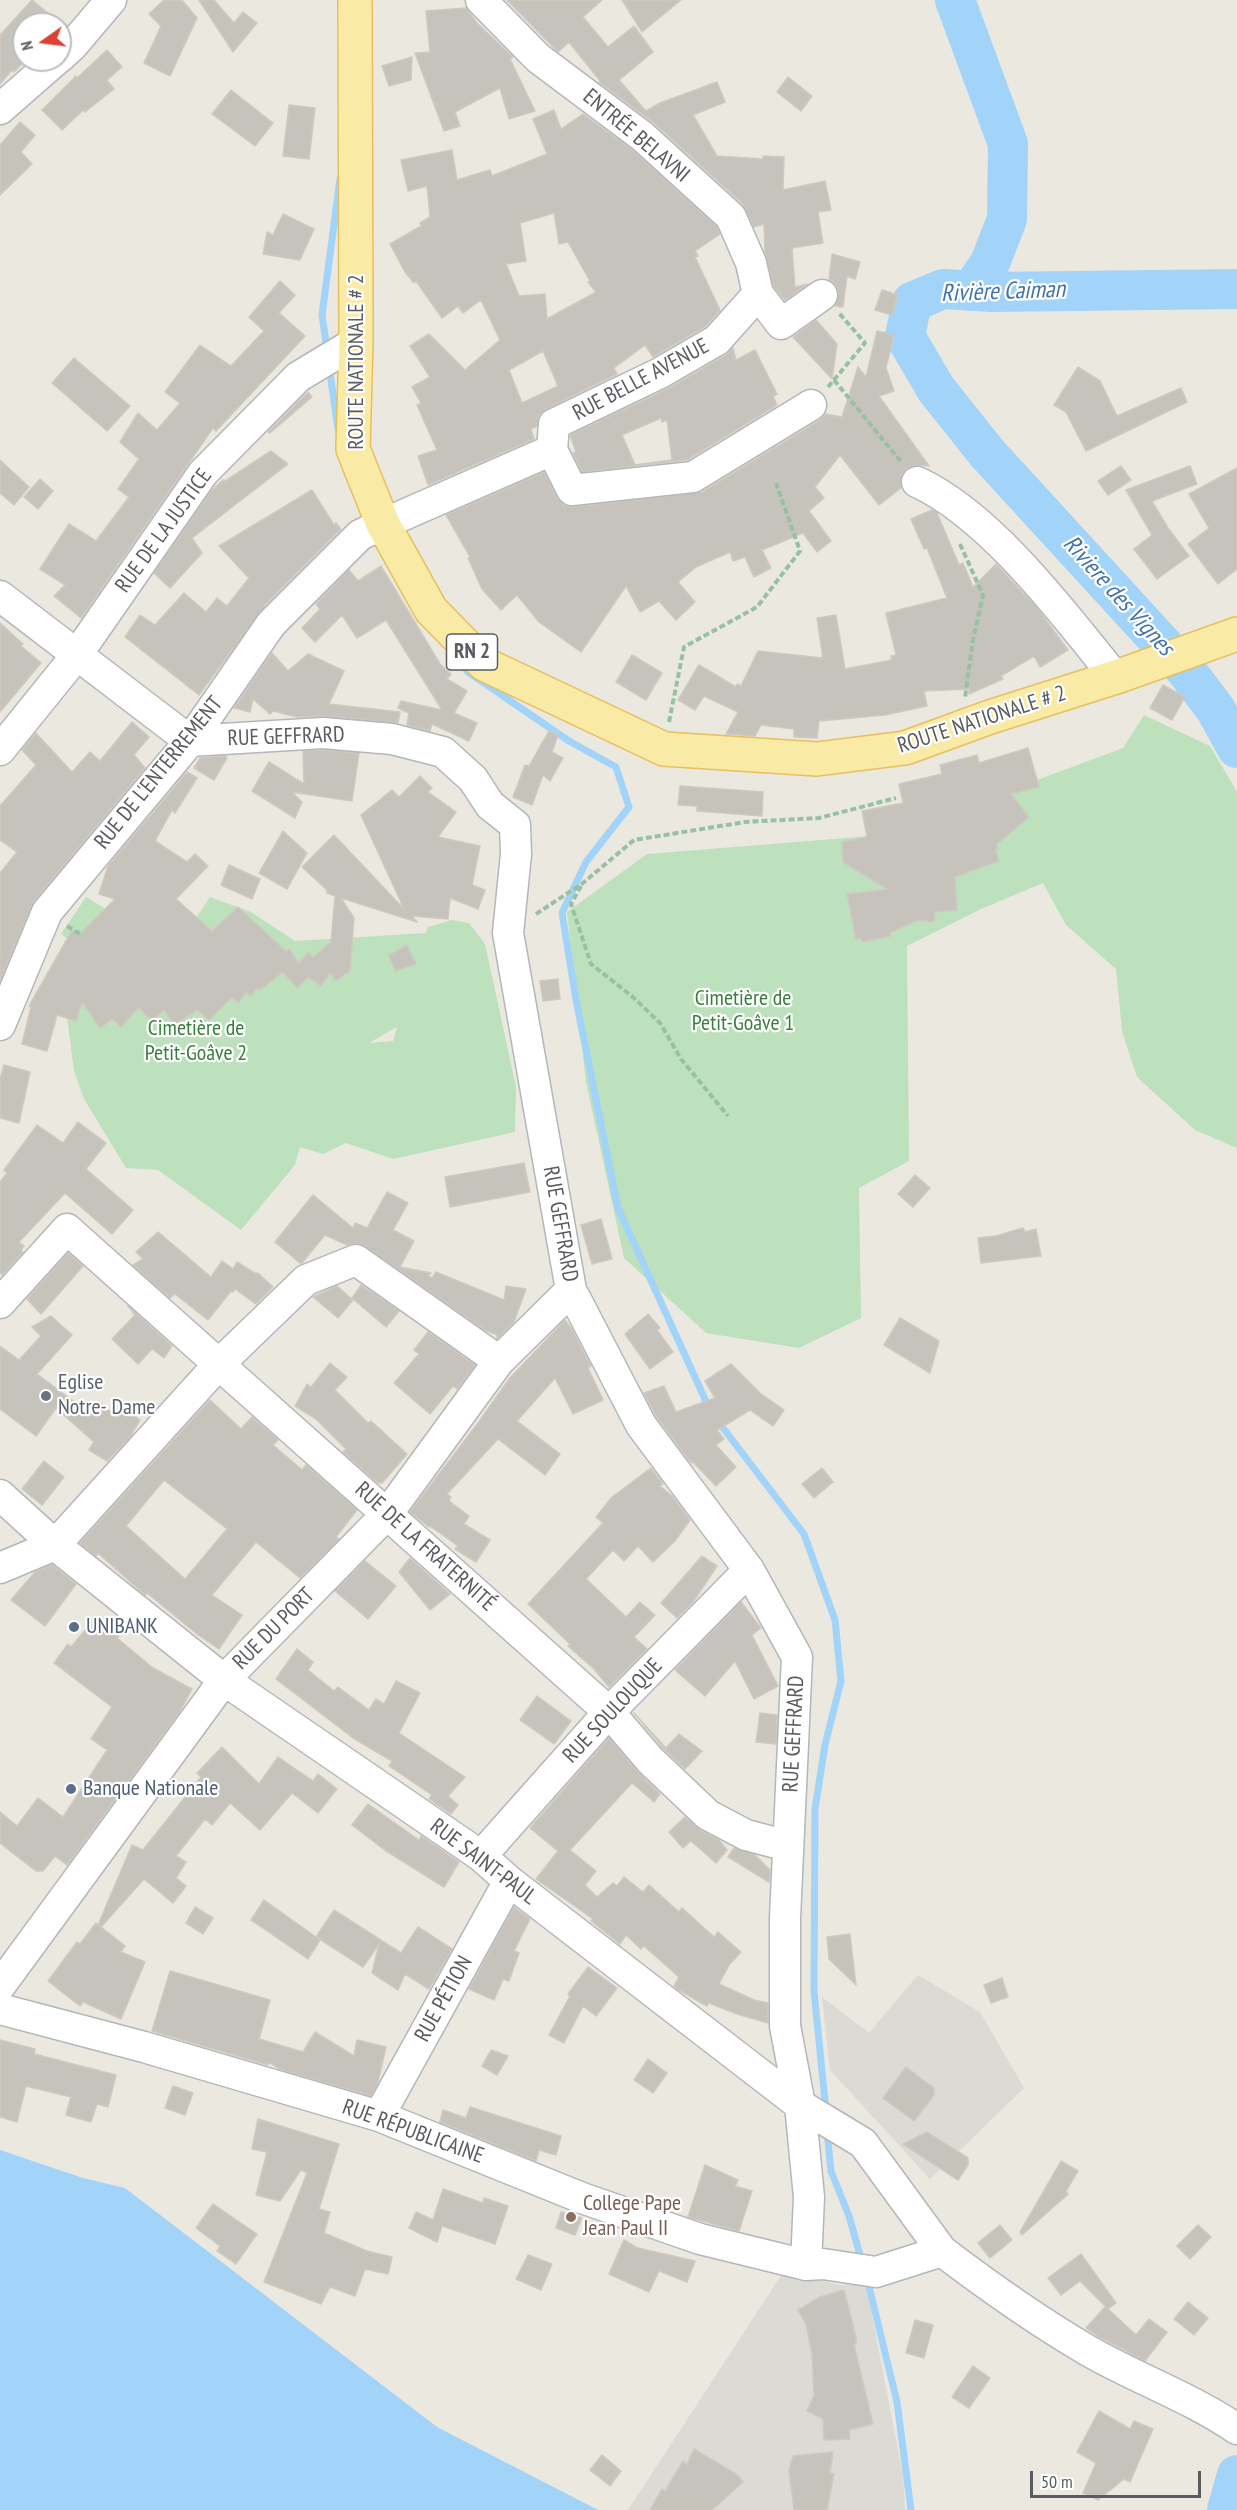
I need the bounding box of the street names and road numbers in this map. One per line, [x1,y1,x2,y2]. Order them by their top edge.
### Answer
street label: ENTRÉE BELAVNI [577,84,695,188]
street label: ROUTE NATIONALE # 2 [344,274,370,450]
street label: RUE BELLE AVENUE [568,333,714,427]
street label: RUE DE LA JUSTICE [110,464,218,598]
road number: RN 2 [446,634,498,670]
street label: ROUTE NATIONALE # 2 [895,680,1069,760]
street label: RUE DE L'ENTERREMENT [89,691,229,855]
street label: RUE GEFFRARD [227,722,345,752]
street label: RUE GEFFRARD [537,1164,583,1284]
street label: RUE DE LA FRATERNITÉ [349,1477,501,1617]
street label: RUE DU PORT [228,1583,320,1675]
street label: RUE SOULOUQUE [558,1653,668,1769]
street label: RUE GEFFRARD [778,1675,810,1793]
street label: RUE SAINT-PAUL [424,1813,542,1911]
street label: RUE PÉTION [410,1951,478,2047]
street label: RUE RÉPUBLICAINE [339,2094,487,2170]

